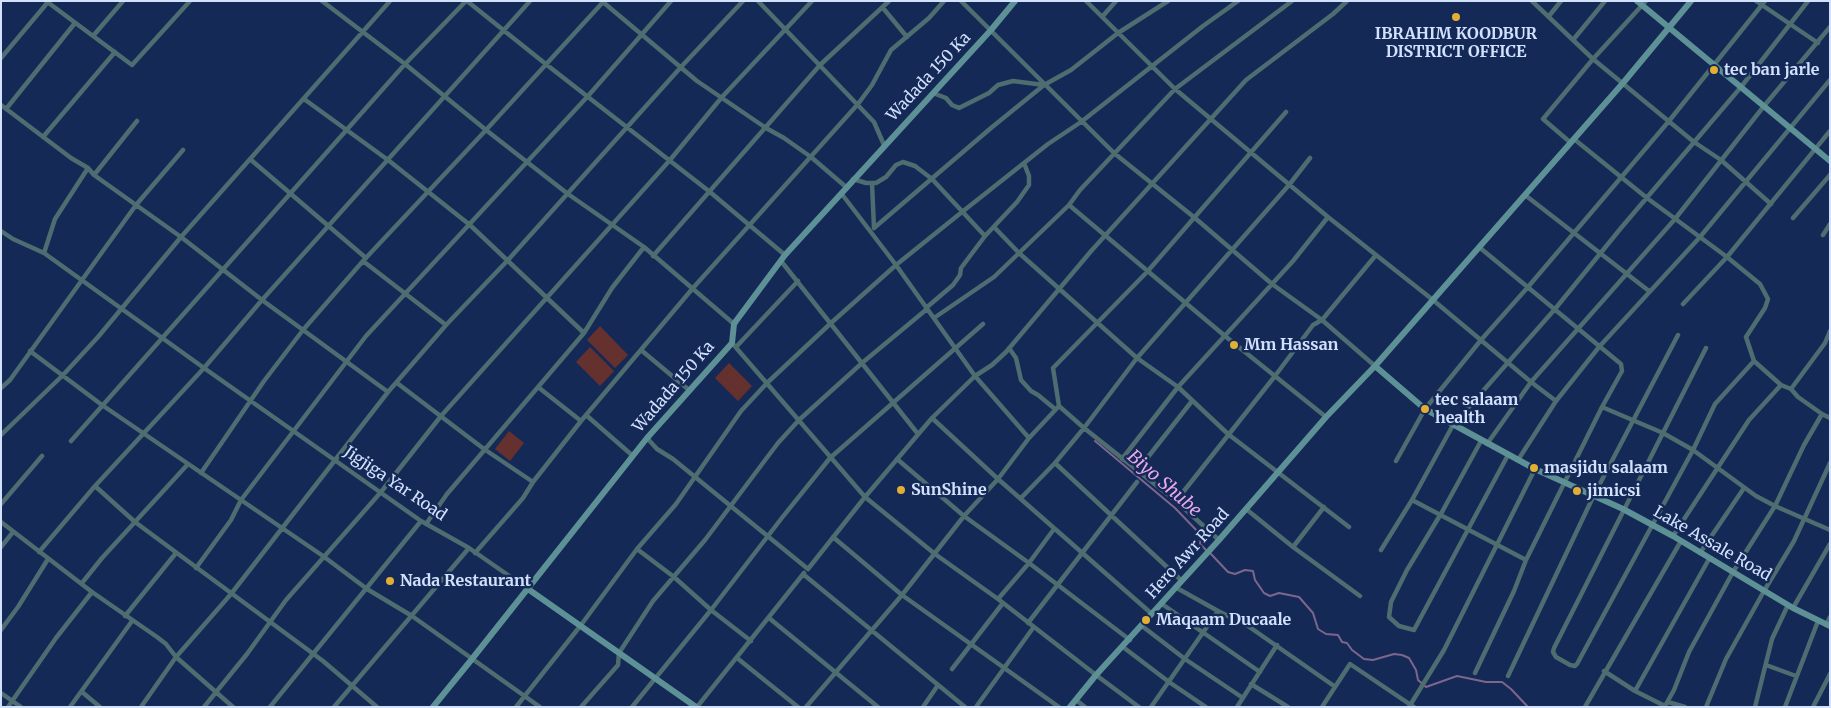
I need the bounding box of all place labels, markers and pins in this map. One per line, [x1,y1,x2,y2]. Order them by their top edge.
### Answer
marker: IBRAHIM KOODBUR DISTRICT OFFICE [1450,11,1462,23]
place label: IBRAHIM KOODBUR DISTRICT OFFICE [1375,24,1537,62]
place label: tec ban jarle [1724,60,1819,80]
marker: tec ban jarle [1708,64,1720,76]
place label: Mm Hassan [1244,335,1338,355]
marker: Mm Hassan [1228,339,1240,351]
place label: tec salaam health [1435,390,1518,428]
marker: tec salaam health [1419,403,1431,415]
place label: masjidu salaam [1544,458,1668,478]
marker: masjidu salaam [1528,462,1540,474]
place label: SunShine [911,480,987,500]
place label: jimicsi [1587,481,1641,501]
marker: SunShine [895,484,907,496]
marker: jimicsi [1571,485,1583,497]
place label: Nada Restaurant [400,571,531,591]
marker: Nada Restaurant [384,575,396,587]
place label: Maqaam Ducaale [1156,610,1291,630]
marker: Maqaam Ducaale [1140,614,1152,626]

